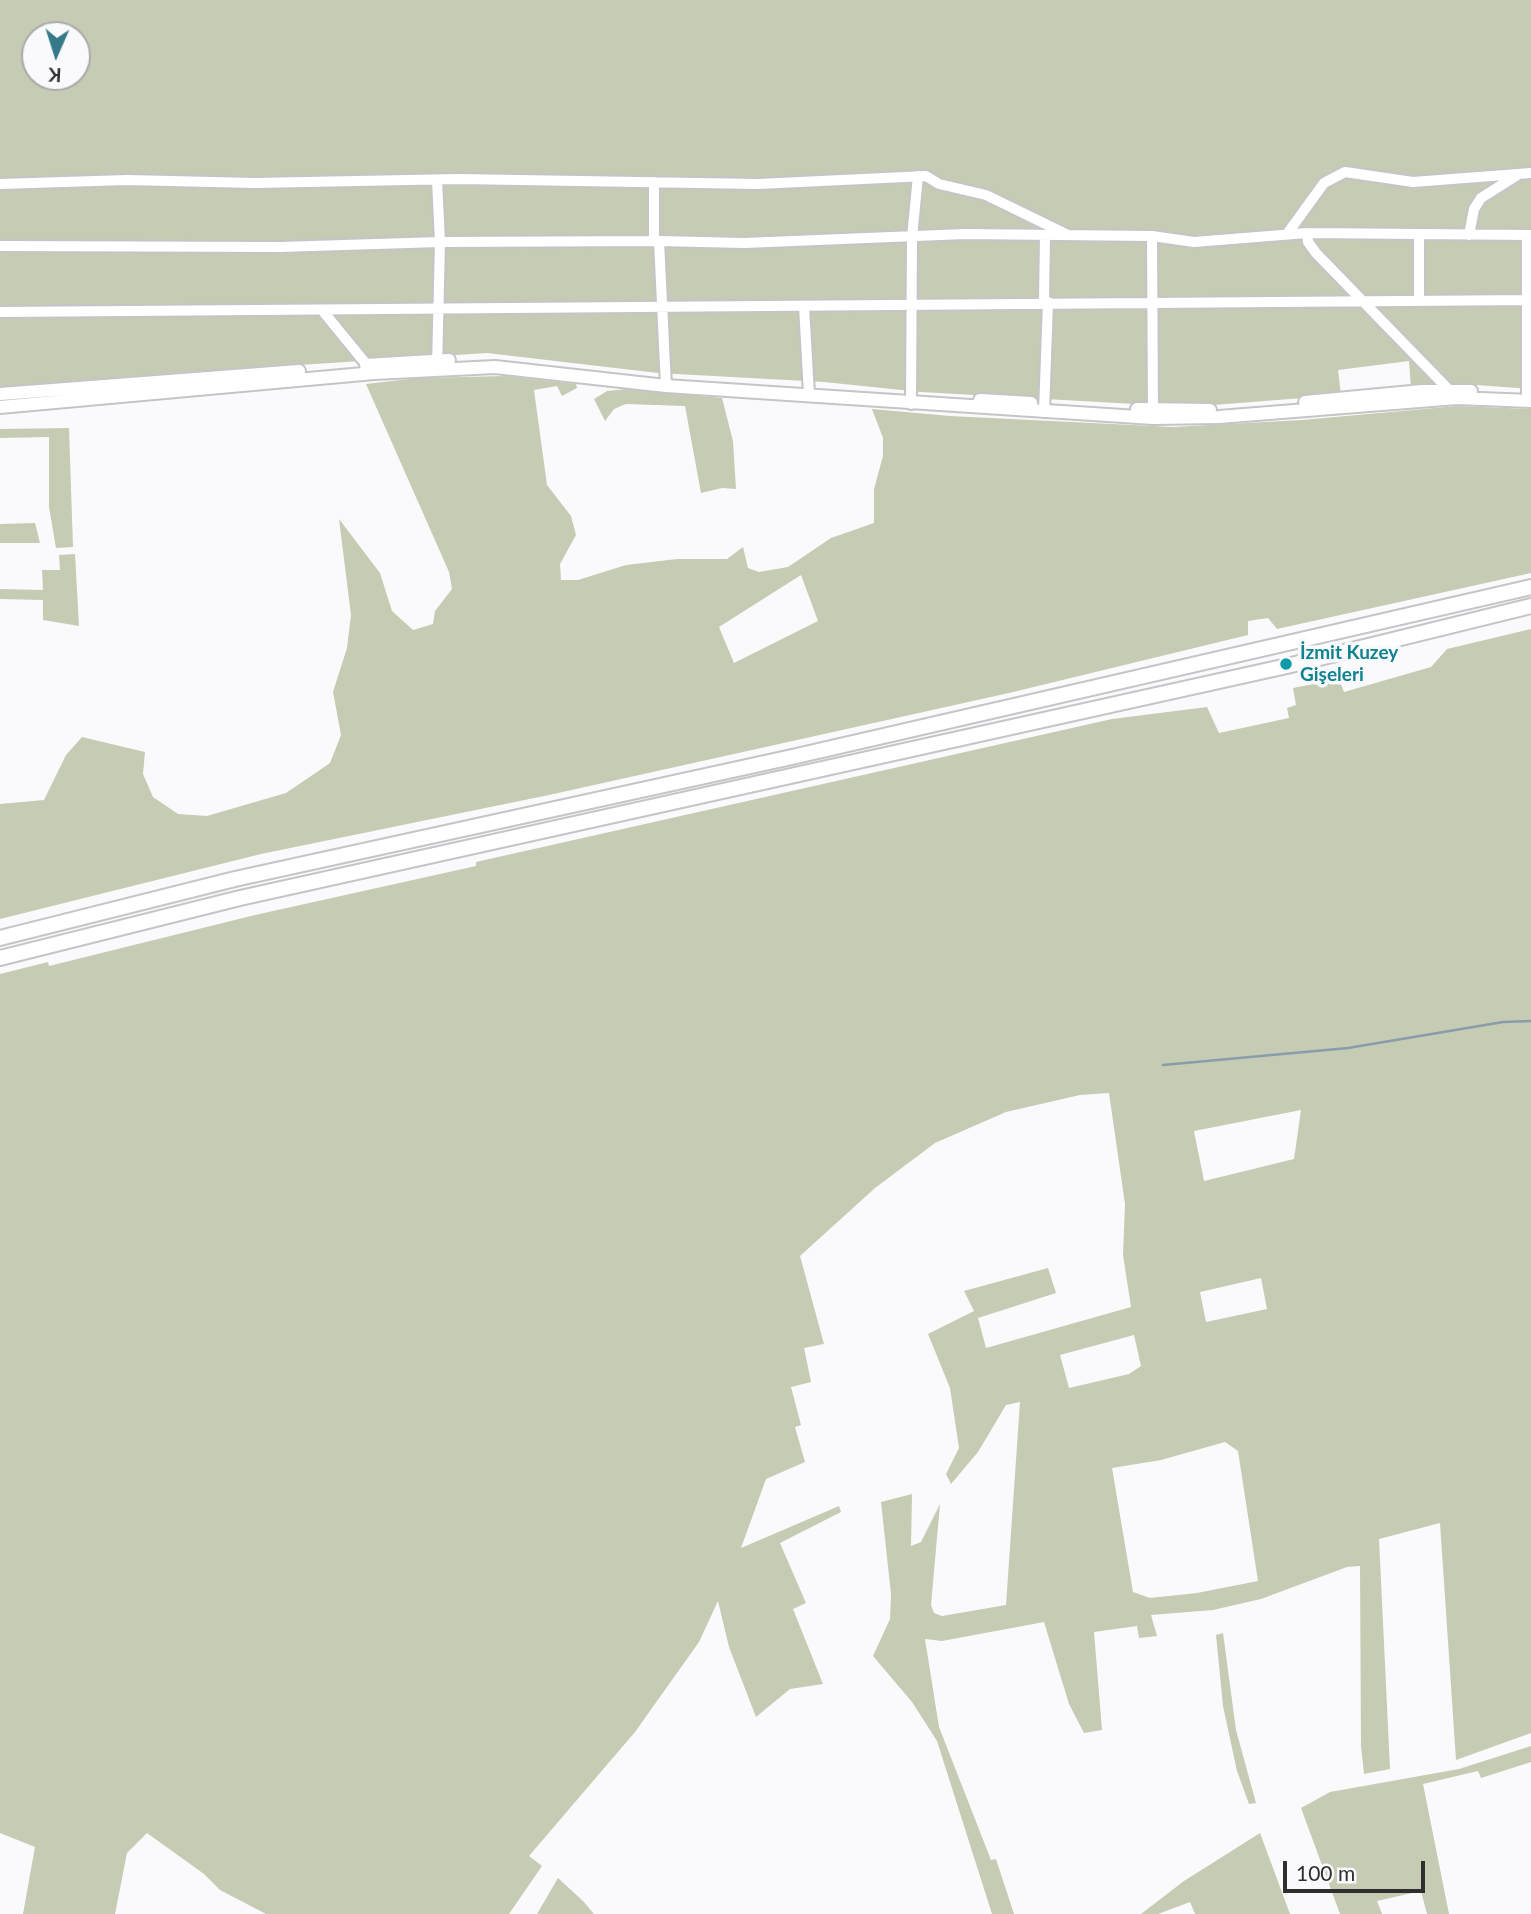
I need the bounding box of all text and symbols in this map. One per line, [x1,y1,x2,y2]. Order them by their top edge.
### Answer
north arrow [21,21,91,91]
text: K [48,64,62,87]
place label: İzmit Kuzey Gişeleri [1300,642,1398,686]
marker: İzmit Kuzey Gişeleri [1278,656,1294,672]
scale bar [1286,1848,1428,1892]
text: 100 m [1296,1860,1355,1885]

